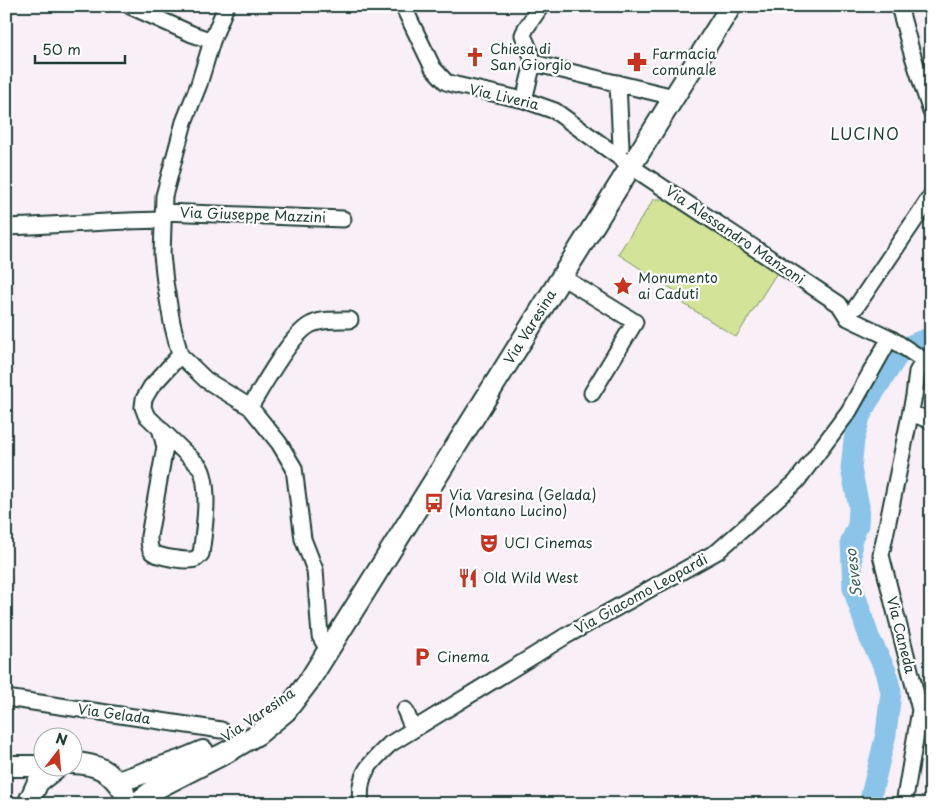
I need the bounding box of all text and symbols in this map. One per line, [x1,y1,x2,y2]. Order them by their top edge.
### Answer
scale bar [35,32,125,64]
text: 50 m [42,37,81,60]
place label: Chiesa di San Giorgio [490,38,572,75]
place label: Farmacia comunale [652,43,717,80]
church icon: Chiesa di San Giorgio [464,46,486,68]
pharmacy icon: Farmacia comunale [626,51,648,73]
street label: Via Liveria [467,78,541,115]
district label: LUCINO [830,121,900,145]
street label: Via Alessandro Manzoni [661,180,809,289]
street label: Via Giuseppe Mazzini [180,201,326,228]
place label: Monumento ai Caduti [638,267,718,304]
place icon: Monumento ai Caduti [612,275,634,297]
street label: Via Varesina [498,285,561,368]
place label: Via Varesina (Gelada) (Montano Lucino) [449,484,597,521]
bus stop icon: Via Varesina (Gelada) (Montano Lucino) [423,492,445,514]
theatre icon: UCI Cinemas [478,532,500,554]
place label: UCI Cinemas [504,532,592,553]
water label: Seveso [838,547,867,598]
street label: Via Giacomo Leopardi [570,548,711,639]
restaurant icon: Old Wild West [457,567,479,589]
place label: Old Wild West [483,567,579,588]
street label: Via Caneda [882,594,921,676]
parking icon: Cinema [411,646,433,668]
place label: Cinema [437,646,489,667]
street label: Via Varesina [217,682,299,747]
street label: Via Gelada [76,698,152,729]
text: N [53,727,70,751]
north arrow [32,728,82,778]

